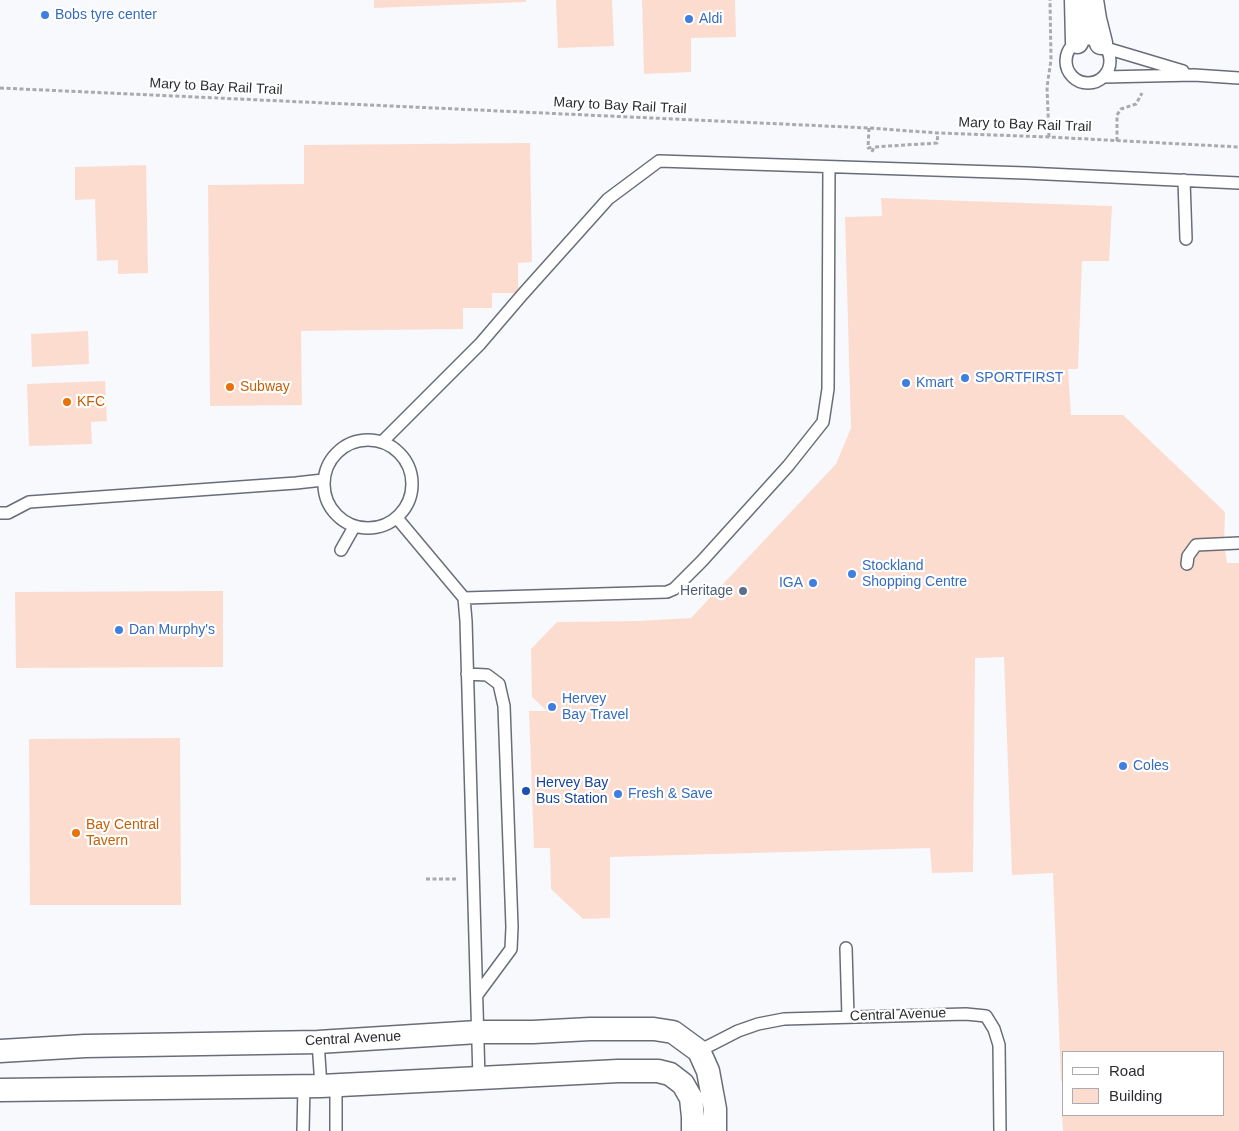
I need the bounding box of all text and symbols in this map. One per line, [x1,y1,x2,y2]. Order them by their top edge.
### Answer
place label: Bobs tyre center [55,7,157,23]
marker: Bobs tyre center [39,9,51,21]
place label: Aldi [699,11,722,27]
marker: Aldi [683,13,695,25]
street label: Mary to Bay Rail Trail [149,75,283,99]
street label: Mary to Bay Rail Trail [553,94,687,118]
street label: Mary to Bay Rail Trail [958,114,1092,136]
place label: SPORTFIRST [975,370,1063,386]
marker: SPORTFIRST [959,372,971,384]
place label: Kmart [916,375,953,391]
marker: Kmart [900,377,912,389]
place label: Subway [240,379,290,395]
marker: Subway [224,381,236,393]
place label: KFC [77,394,105,410]
marker: KFC [61,396,73,408]
place label: Stockland Shopping Centre [862,558,967,590]
marker: Stockland Shopping Centre [846,568,858,580]
place label: IGA [779,575,803,591]
marker: IGA [807,577,819,589]
place label: Heritage [680,583,733,599]
marker: Heritage [737,585,749,597]
place label: Dan Murphy's [129,622,215,638]
marker: Dan Murphy's [113,624,125,636]
place label: Hervey Bay Travel [562,691,628,724]
marker: Hervey Bay Travel [546,701,558,713]
place label: Coles [1133,758,1169,774]
marker: Coles [1117,760,1129,772]
place label: Hervey Bay Bus Station [536,775,608,808]
marker: Hervey Bay Bus Station [520,785,532,797]
place label: Fresh & Save [628,786,713,802]
marker: Fresh & Save [612,788,624,800]
place label: Bay Central Tavern [86,817,159,850]
marker: Bay Central Tavern [70,827,82,839]
street label: Central Avenue [850,1005,946,1025]
street label: Central Avenue [305,1028,401,1050]
legend [1062,1051,1224,1116]
text: Road [1109,1062,1145,1079]
text: Building [1109,1087,1162,1104]

